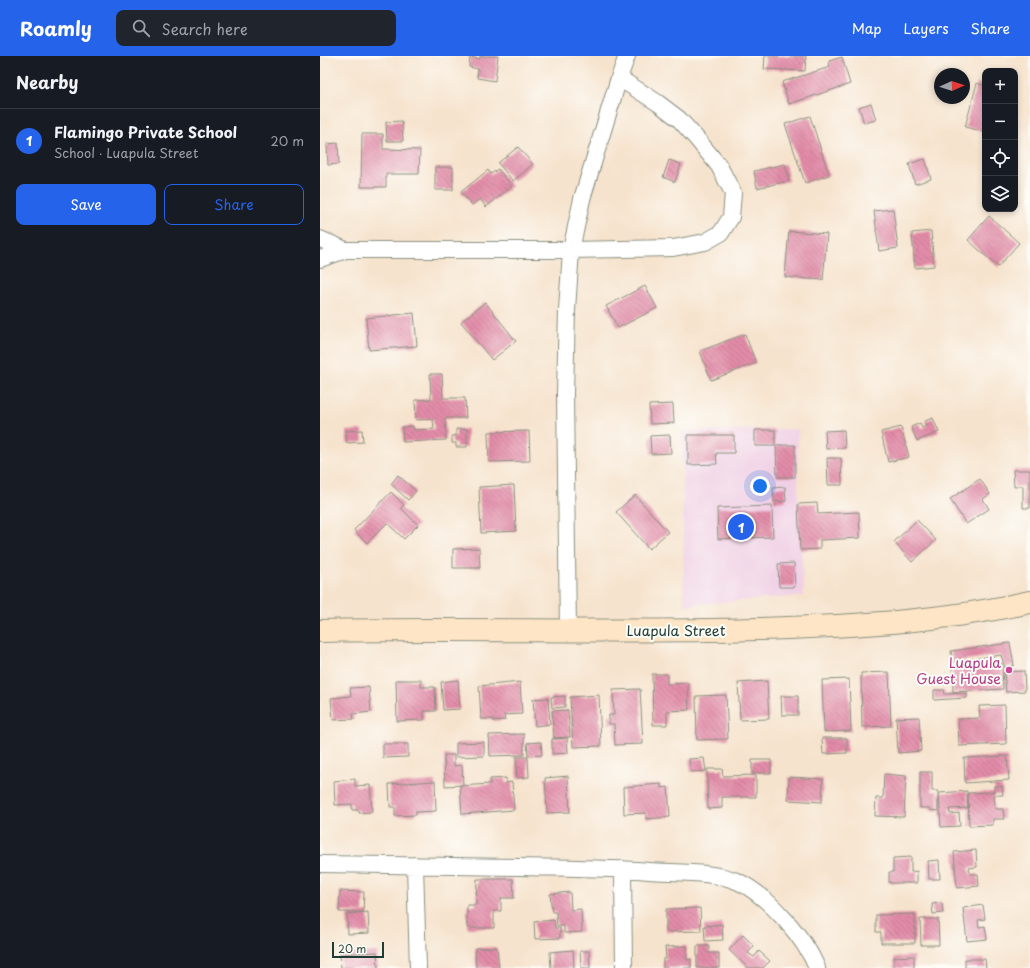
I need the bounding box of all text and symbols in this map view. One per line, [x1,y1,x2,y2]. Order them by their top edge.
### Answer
search box [116,10,396,46]
text: Roamly [20,14,92,42]
icon: search [130,17,152,39]
text: Search here [162,17,248,40]
text: Map [852,18,882,39]
text: Layers [904,18,949,39]
text: Share [971,18,1010,39]
north arrow [934,68,970,104]
map controls [982,68,1018,212]
button: + [982,68,1018,104]
text: Nearby [16,69,78,95]
button: − [982,104,1018,140]
text: Flamingo Private School [54,120,237,143]
text: 1 [26,131,32,150]
text: 20 m [270,131,304,150]
button: locate [982,140,1018,176]
text: School · Luapula Street [54,143,198,162]
button: layers [982,176,1018,212]
button: Save [16,184,156,225]
button: Share [164,184,304,225]
your location [750,476,770,496]
pin: 1 [728,512,754,542]
street label: Luapula Street [627,620,726,641]
place label: Luapula Guest House [916,652,1001,689]
marker: Luapula Guest House [1004,665,1014,675]
scale bar [332,940,384,959]
text: 20 m [338,940,366,957]

